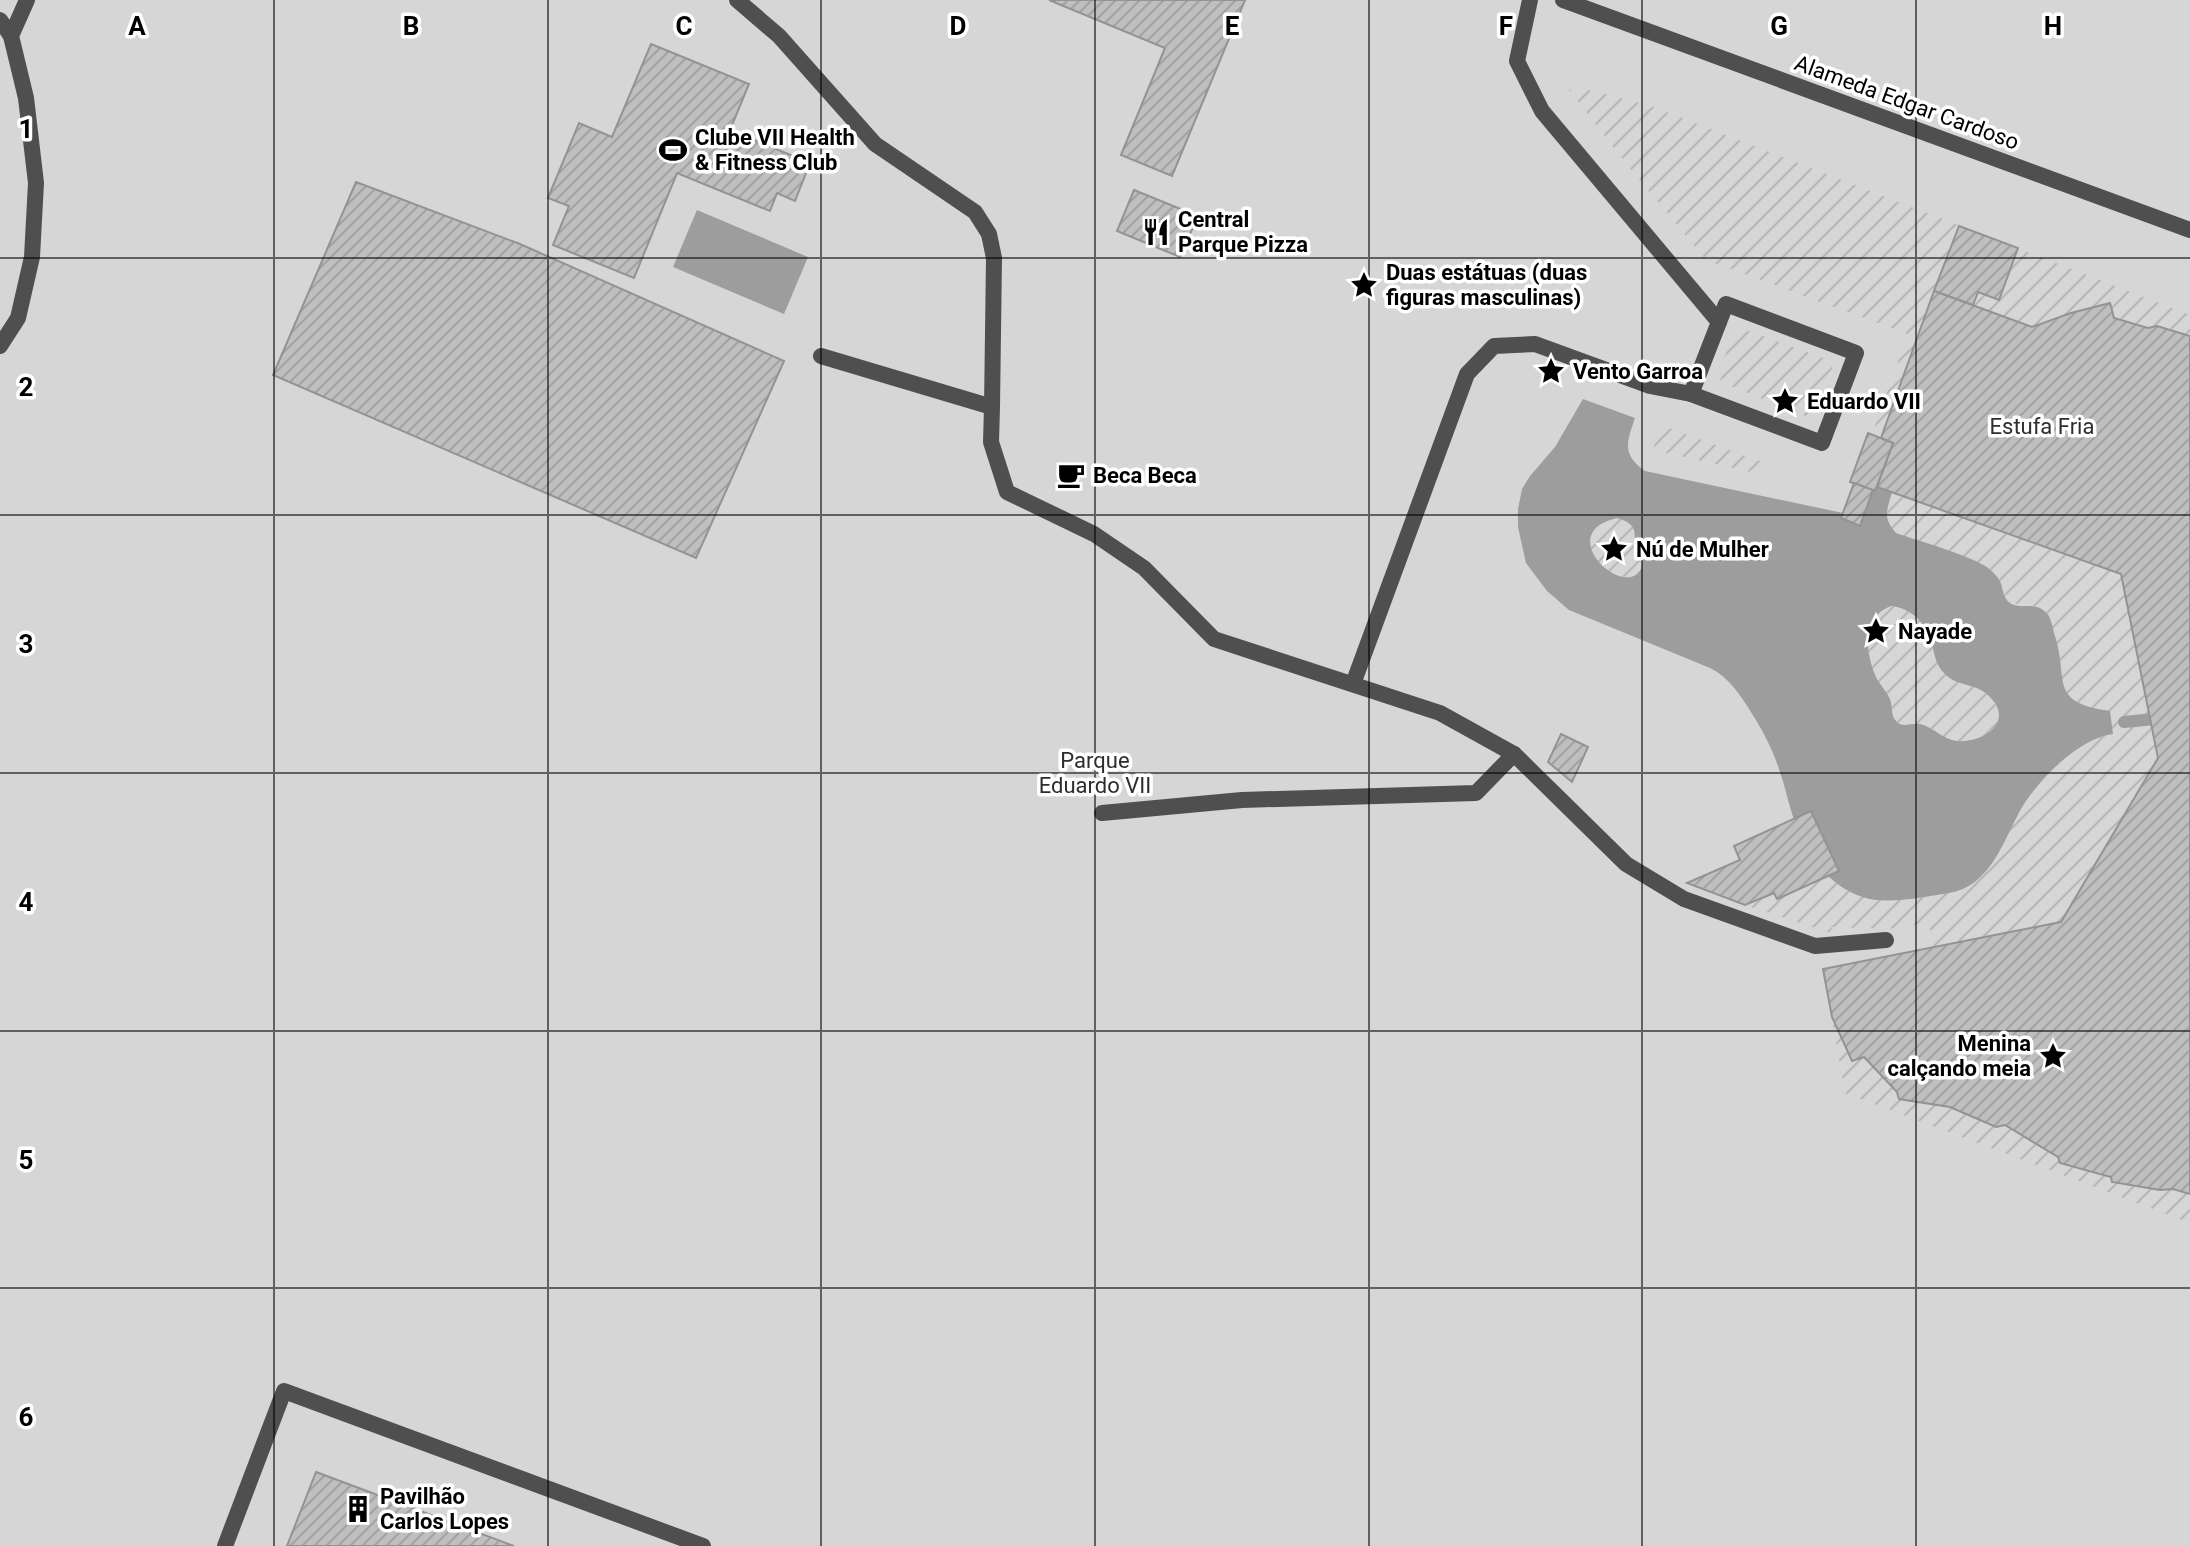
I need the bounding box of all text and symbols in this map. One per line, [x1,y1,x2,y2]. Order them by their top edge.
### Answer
text: A [128,11,146,41]
text: B [403,11,419,41]
text: C [675,11,693,41]
text: D [950,11,966,41]
text: E [1225,11,1240,41]
text: F [1499,11,1513,41]
text: G [1770,11,1788,41]
text: H [2044,11,2062,41]
street label: Alameda Edgar Cardoso [1791,50,2022,155]
text: 1 [19,114,33,144]
place label: Clube VII Health & Fitness Club [695,125,855,175]
sports icon: Clube VII Health & Fitness Club [658,135,688,165]
place label: Central Parque Pizza [1178,207,1308,257]
restaurant icon: Central Parque Pizza [1141,217,1171,247]
place label: Duas estátuas (duas figuras masculinas) [1386,260,1587,310]
place icon: Duas estátuas (duas figuras masculinas) [1349,270,1379,300]
place icon: Vento Garroa [1536,356,1566,386]
place label: Vento Garroa [1573,359,1703,384]
text: 2 [19,372,33,402]
place icon: Eduardo VII [1770,386,1800,416]
place label: Eduardo VII [1807,389,1921,414]
park label: Estufa Fria [1990,414,2094,439]
cafe icon: Beca Beca [1056,460,1086,490]
place label: Beca Beca [1093,463,1197,488]
place icon: Nú de Mulher [1599,534,1629,564]
place label: Nú de Mulher [1636,537,1769,562]
place icon: Nayade [1861,616,1891,646]
place label: Nayade [1898,619,1972,644]
text: 3 [19,629,33,659]
park label: Parque Eduardo VII [1039,748,1151,798]
text: 4 [19,887,34,917]
place label: Menina calçando meia [1888,1031,2031,1081]
place icon: Menina calçando meia [2038,1041,2068,1071]
text: 5 [19,1145,33,1175]
text: 6 [19,1402,34,1432]
place label: Pavilhão Carlos Lopes [380,1484,509,1534]
building icon: Pavilhão Carlos Lopes [343,1494,373,1524]

